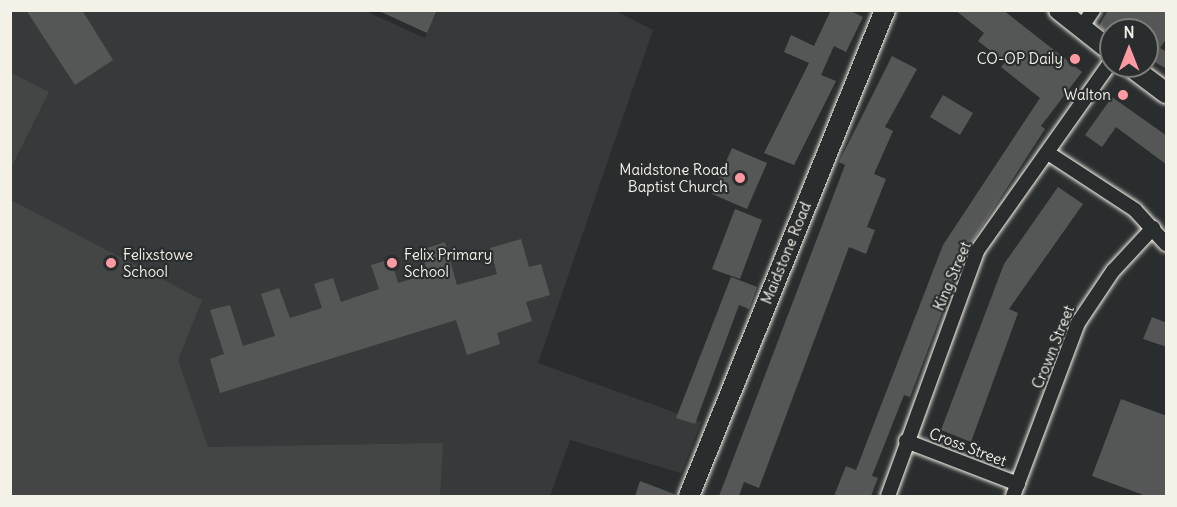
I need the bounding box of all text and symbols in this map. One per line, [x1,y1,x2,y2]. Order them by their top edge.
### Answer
north arrow [1099,18,1159,78]
text: N [1123,22,1135,42]
place label: CO-OP Daily [977,50,1063,68]
marker: CO-OP Daily [1068,52,1082,66]
place label: Walton [1064,86,1111,104]
marker: Walton [1116,88,1130,102]
place label: Maidstone Road Baptist Church [619,160,728,195]
marker: Maidstone Road Baptist Church [733,171,747,185]
street label: Maidstone Road [757,199,815,307]
street label: King Street [929,239,975,313]
place label: Felixstowe School [123,245,193,280]
place label: Felix Primary School [404,245,492,280]
marker: Felixstowe School [104,256,118,270]
marker: Felix Primary School [385,256,399,270]
street label: Crown Street [1028,303,1078,391]
street label: Cross Street [927,424,1009,470]

